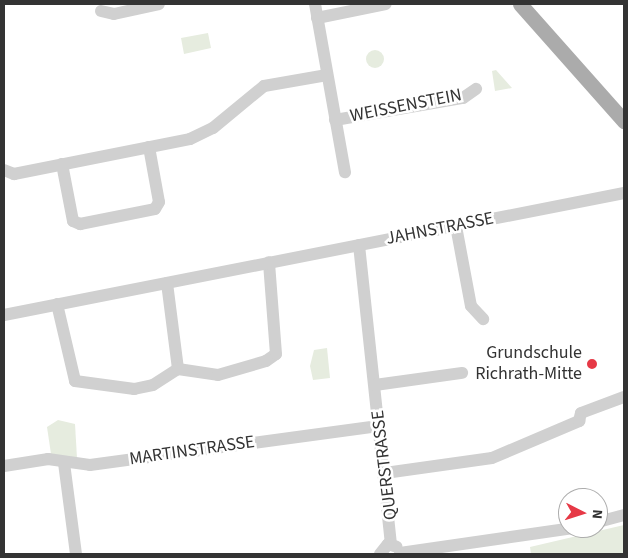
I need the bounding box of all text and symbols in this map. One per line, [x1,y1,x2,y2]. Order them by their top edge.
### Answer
street label: WEISSENSTEIN [348,85,464,127]
street label: JAHNSTRASSE [384,208,496,250]
place label: Grundschule Richrath-Mitte [475,343,582,386]
marker: Grundschule Richrath-Mitte [586,358,598,370]
street label: QUERSTRASSE [368,409,402,521]
street label: MARTINSTRASSE [128,432,256,470]
north arrow [558,488,608,538]
text: N [587,509,607,520]

